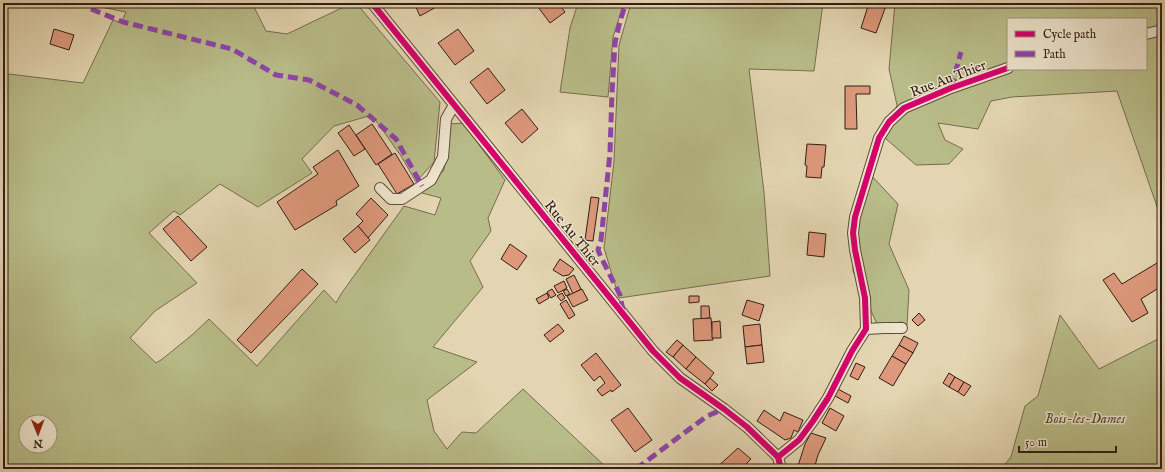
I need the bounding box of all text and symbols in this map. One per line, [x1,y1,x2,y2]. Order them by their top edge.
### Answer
legend [1007,18,1147,70]
text: Cycle path [1043,27,1097,43]
text: Path [1043,47,1066,62]
street label: Rue Au Thier [908,56,989,102]
street label: Rue Au Thier [540,197,604,270]
park label: Bois-les-Dames [1045,410,1126,428]
north arrow [18,414,58,454]
scale bar [1019,428,1116,454]
text: 50 m [1025,435,1047,450]
text: N [33,436,44,450]

